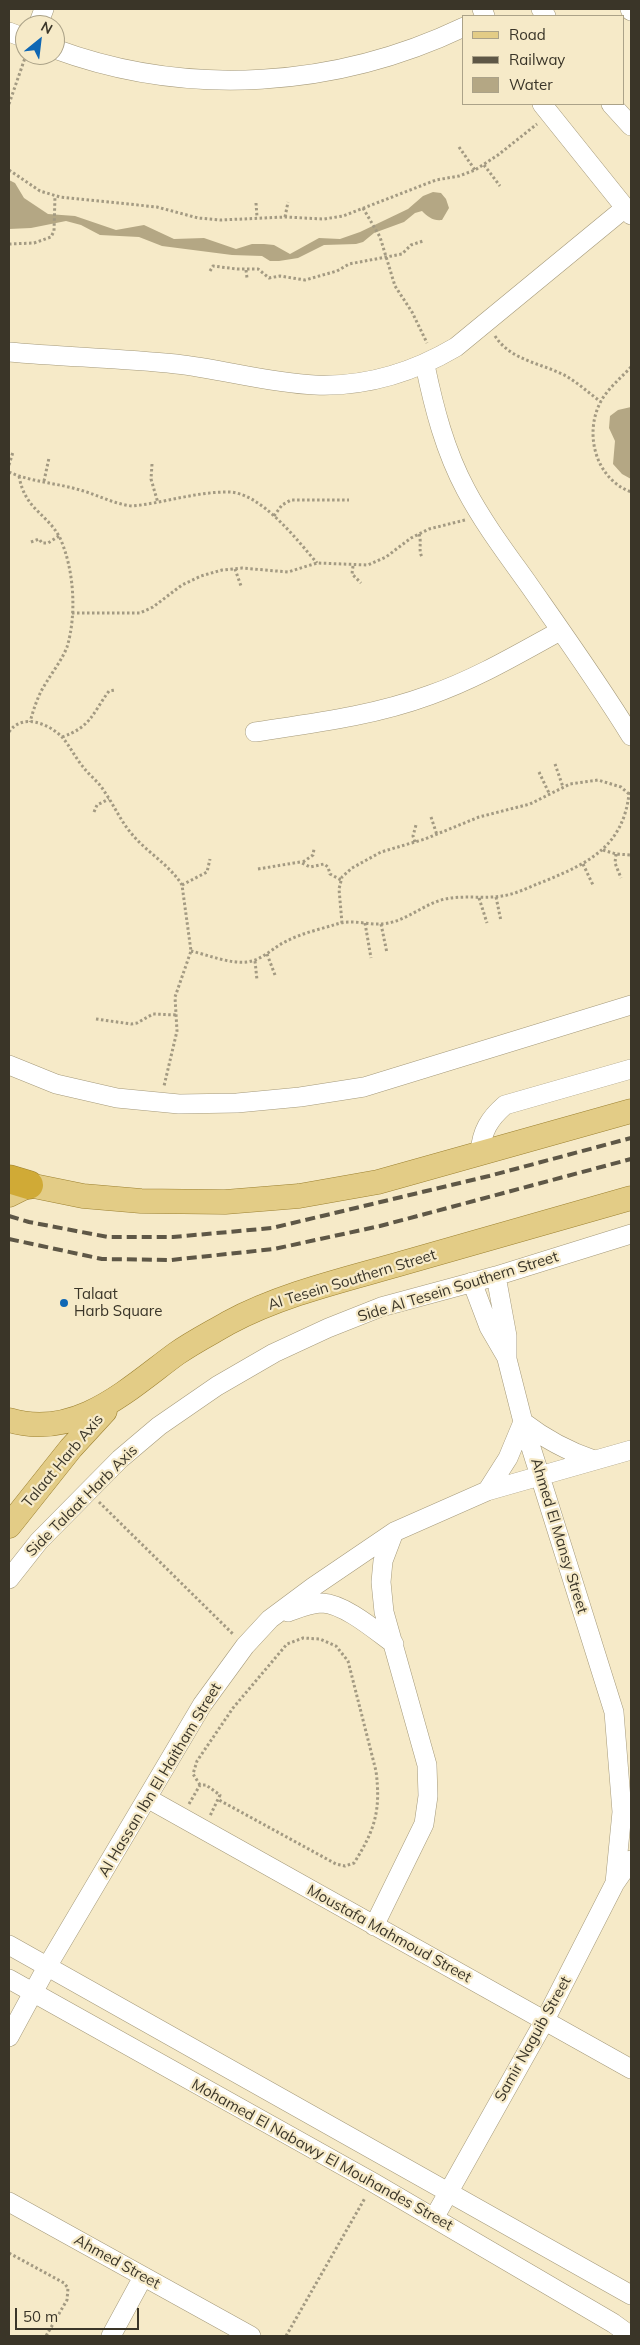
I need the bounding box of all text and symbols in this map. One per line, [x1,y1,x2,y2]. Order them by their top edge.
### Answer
north arrow [15,15,65,65]
legend [462,15,625,105]
text: N [38,17,56,38]
text: Road [509,25,546,44]
text: Railway [509,50,565,69]
text: Water [509,75,553,94]
street label: Al Tesein Southern Street [266,1246,438,1314]
street label: Side Al Tesein Southern Street [356,1248,560,1326]
place label: Talaat Harb Square [74,1285,162,1320]
marker: Talaat Harb Square [58,1297,70,1309]
street label: Talaat Harb Axis [19,1411,107,1511]
street label: Side Talaat Harb Axis [23,1442,141,1560]
street label: Ahmed El Mansy Street [527,1456,591,1616]
street label: Al Hassan Ibn El Haitham Street [95,1680,225,1880]
street label: Moustafa Mahmoud Street [304,1881,474,1987]
street label: Samir Naguib Street [491,1973,575,2105]
street label: Mohamed El Nabawy El Mouhandes Street [188,2075,456,2235]
street label: Ahmed Street [71,2231,163,2293]
scale bar [18,2298,141,2330]
text: 50 m [23,2307,58,2326]

